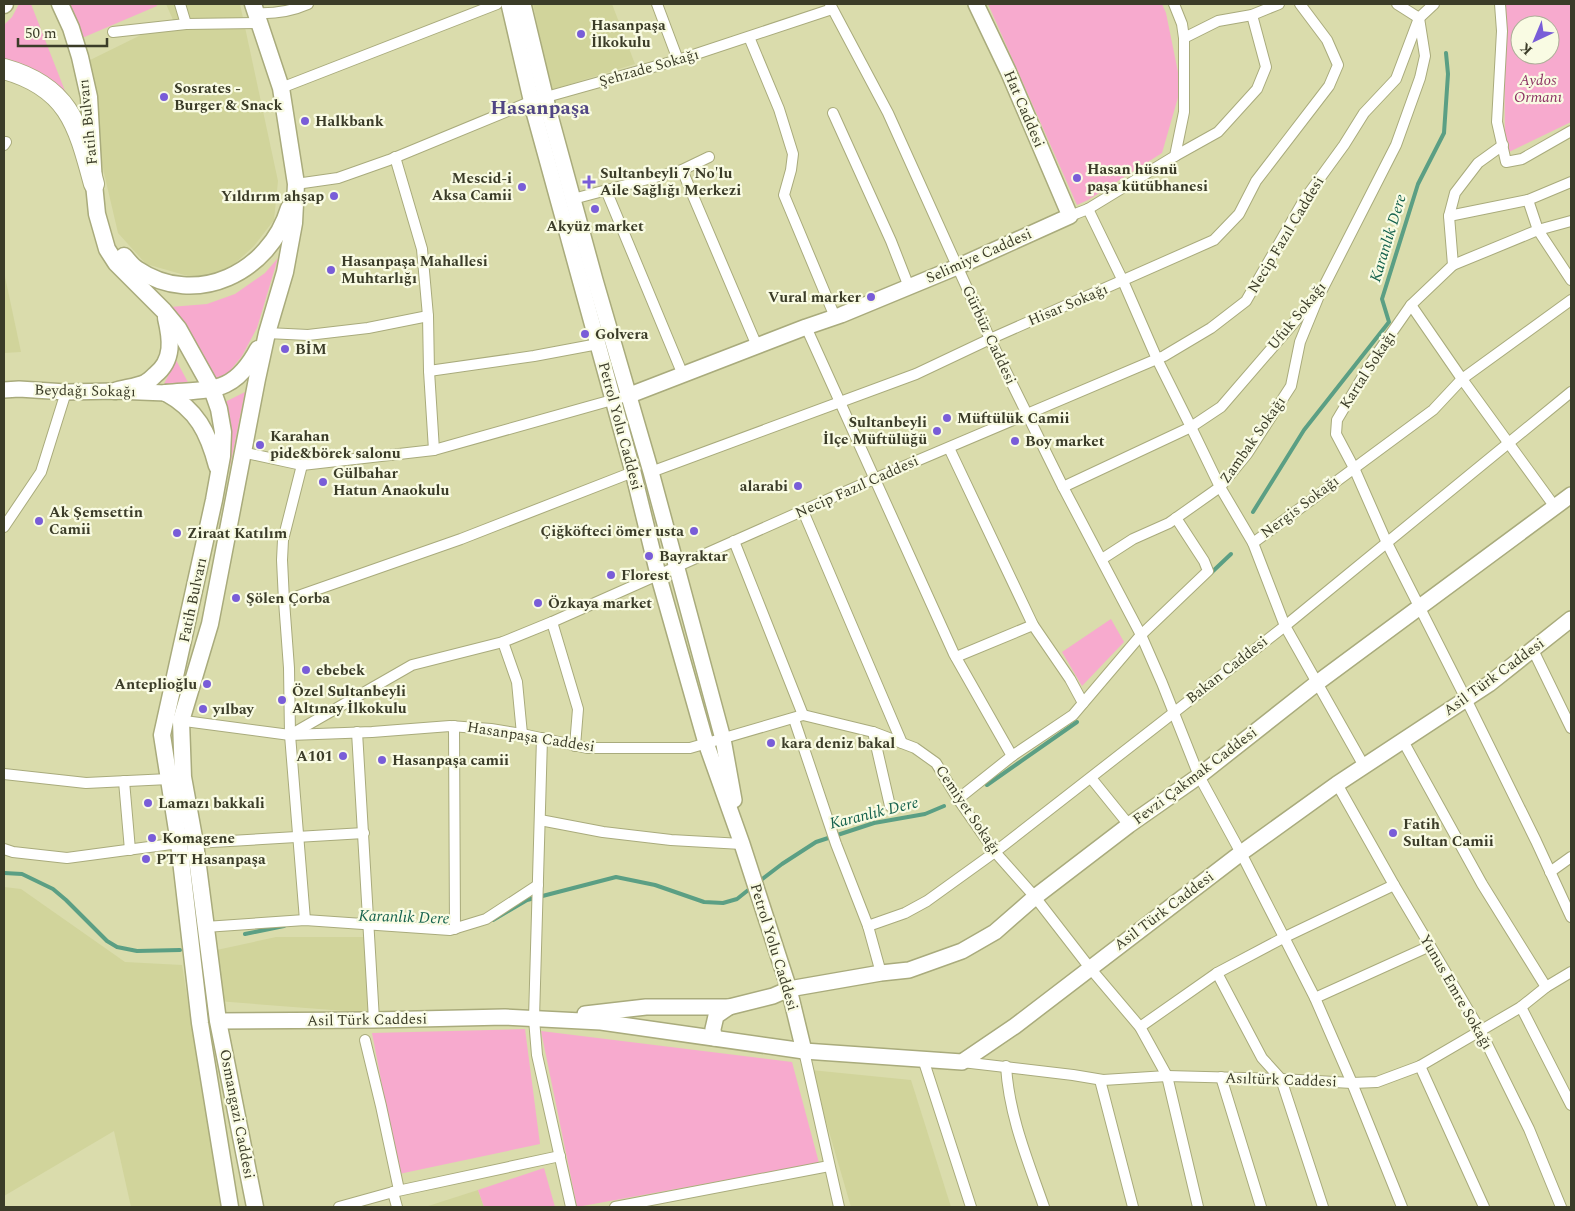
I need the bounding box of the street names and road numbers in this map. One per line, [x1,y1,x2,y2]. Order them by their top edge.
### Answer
street label: Şehzade Sokağı [596,43,702,93]
street label: Hat Caddesi [997,67,1051,151]
street label: Fatih Bulvarı [72,78,104,166]
street label: Necip Fazıl Caddesi [1242,172,1330,298]
street label: Selimiye Caddesi [922,222,1036,290]
street label: Ufuk Sokağı [1262,277,1332,355]
street label: Hisar Sokağı [1024,278,1112,332]
street label: Gürbüz Caddesi [956,282,1022,388]
street label: Kartal Sokağı [1334,326,1402,414]
street label: Petrol Yolu Caddesi [592,359,648,493]
street label: Beydağı Sokağı [34,379,136,403]
street label: Zambak Sokağı [1214,392,1292,488]
street label: Necip Fazıl Caddesi [792,449,922,525]
street label: Nergis Sokağı [1256,470,1344,544]
street label: Fatih Bulvarı [173,555,213,645]
street label: Bakan Caddesi [1181,631,1273,709]
street label: Asil Türk Caddesi [1439,632,1549,722]
street label: Hasanpaşa Caddesi [466,716,596,758]
street label: Fevzi Çakmak Caddesi [1128,721,1262,831]
street label: Cemiyet Sokağı [929,761,1007,859]
street label: Asil Türk Caddesi [1109,866,1219,956]
street label: Petrol Yolu Caddesi [744,881,804,1013]
street label: Yunus Emre Sokağı [1414,930,1498,1054]
street label: Asil Türk Caddesi [307,1007,427,1033]
street label: Osmangazi Caddesi [213,1047,261,1181]
street label: Asıltürk Caddesi [1225,1067,1337,1093]

